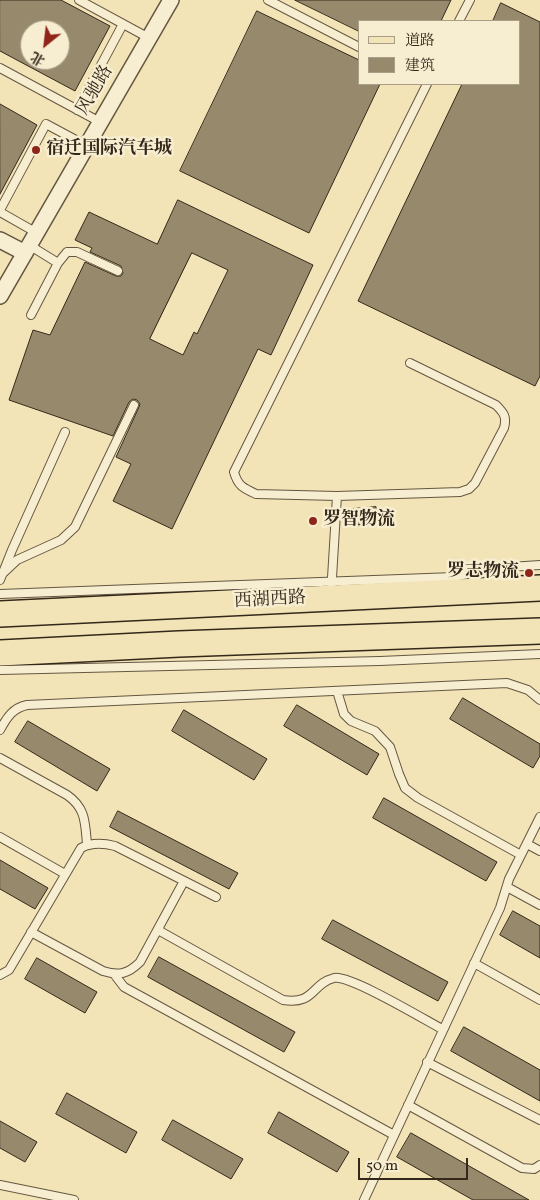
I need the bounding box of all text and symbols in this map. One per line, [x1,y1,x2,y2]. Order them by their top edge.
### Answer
north arrow [20,20,70,70]
legend [358,20,520,85]
text: 道路 [405,31,435,52]
text: 北 [27,46,49,69]
text: 建筑 [405,56,435,77]
street label: 风驰路 [73,62,119,120]
place label: 宿迁国际汽车城 [46,139,172,161]
marker: 宿迁国际汽车城 [30,144,42,156]
place label: 罗智物流 [323,510,395,532]
marker: 罗智物流 [307,515,319,527]
place label: 罗志物流 [447,562,519,584]
marker: 罗志物流 [523,567,535,579]
street label: 西湖西路 [233,588,307,614]
scale bar [360,1148,470,1180]
text: 50 m [366,1156,398,1177]

